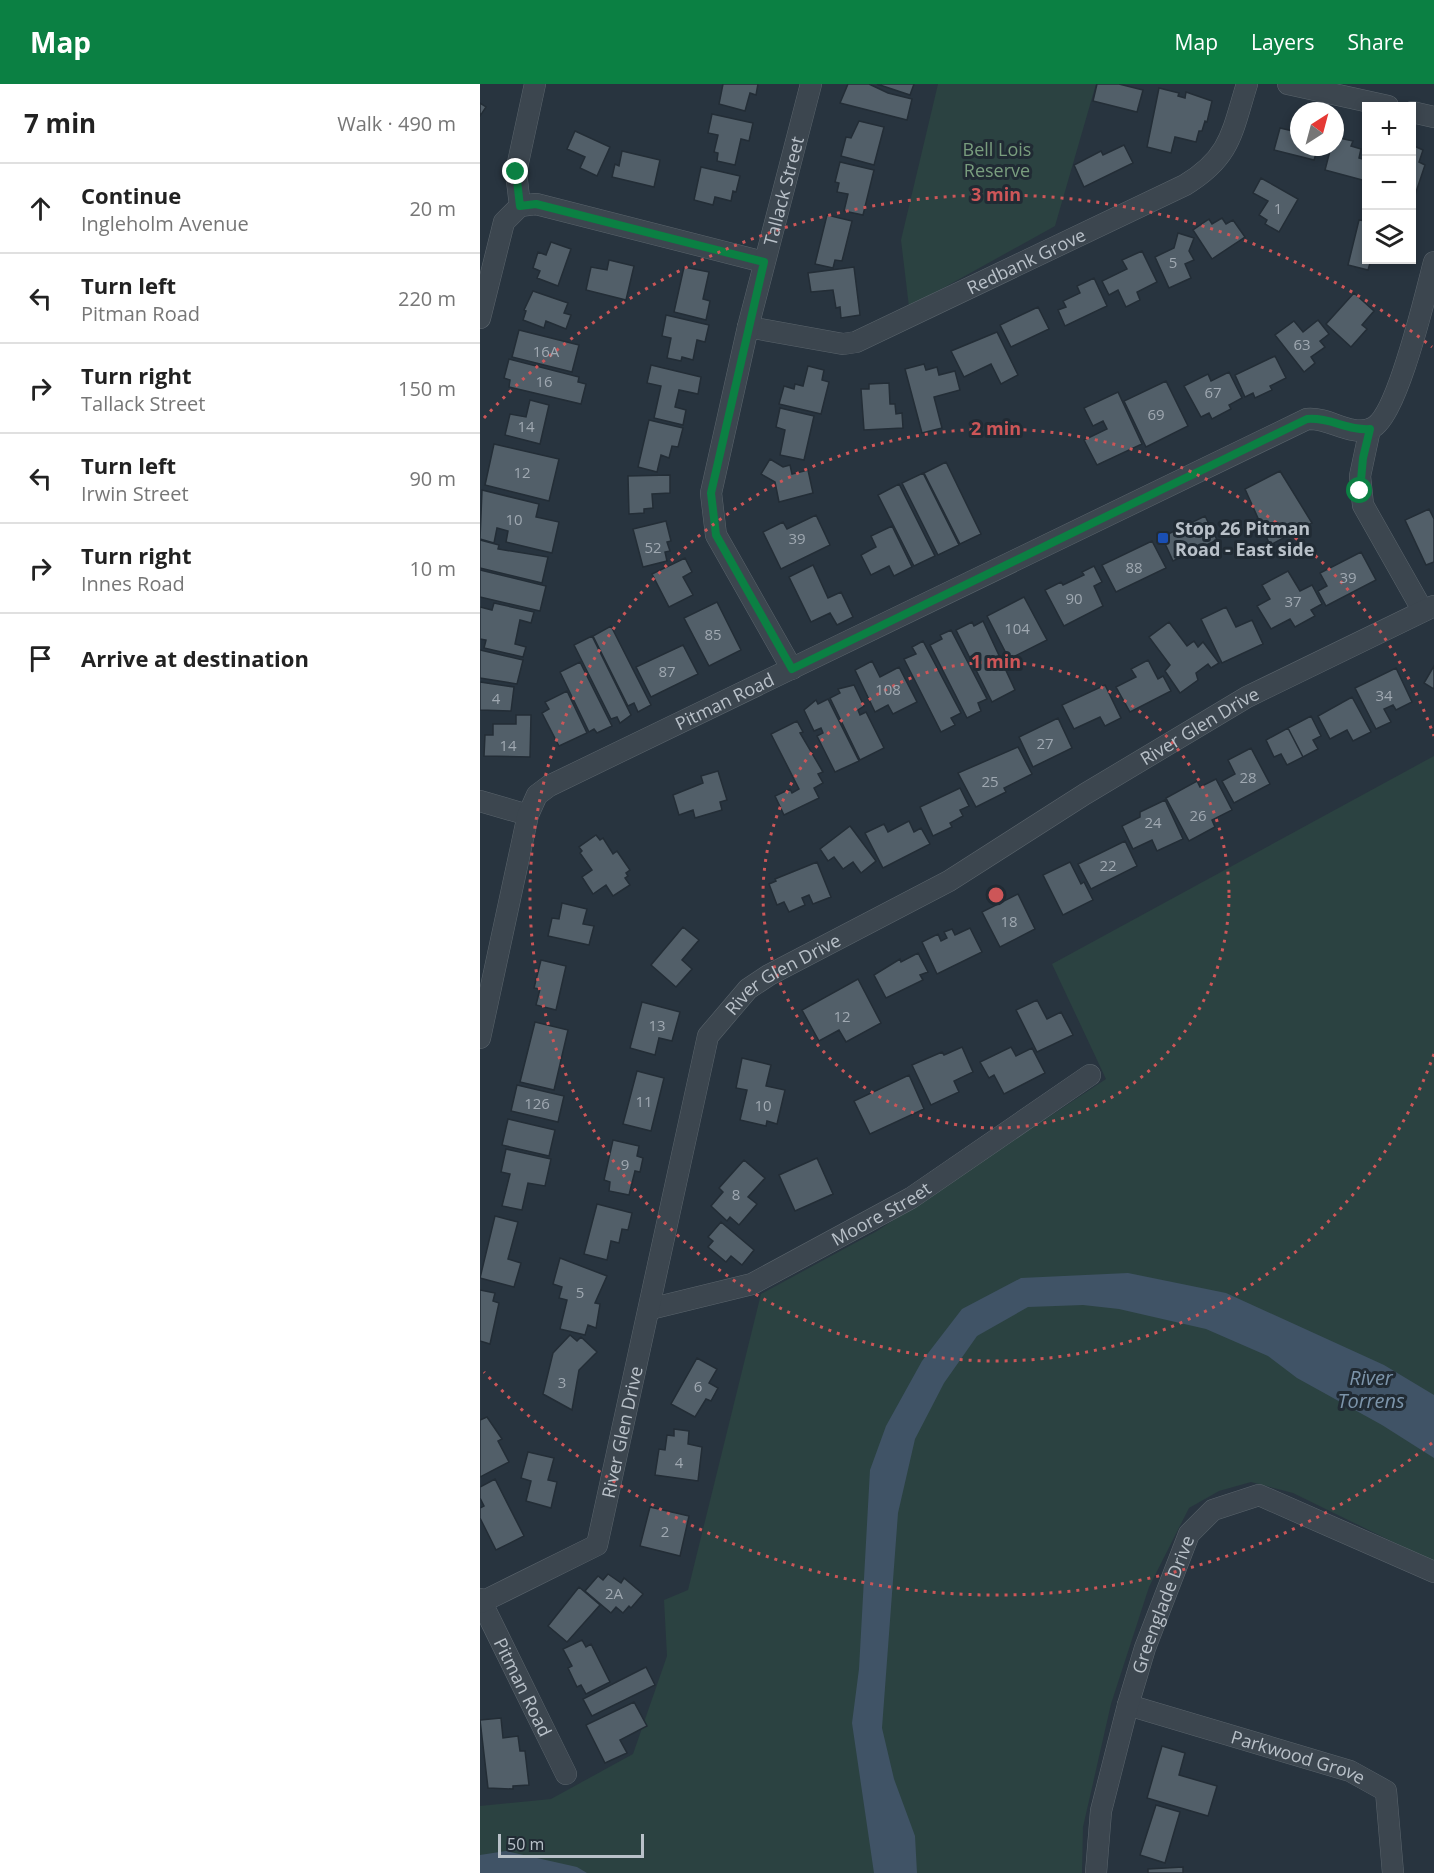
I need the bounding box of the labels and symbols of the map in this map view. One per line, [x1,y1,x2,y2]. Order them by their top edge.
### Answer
north arrow [1290,102,1344,156]
street label: Tallack Street [758,134,809,248]
park label: Bell Lois Reserve [963,137,1031,182]
route end [502,158,528,184]
text: 3 min [971,182,1021,206]
house number: 1 [1274,198,1282,218]
street label: Redbank Grove [963,222,1089,299]
house number: 5 [1169,252,1177,272]
house number: 63 [1293,334,1311,354]
house number: 16A [533,341,560,361]
house number: 16 [535,371,553,391]
house number: 67 [1204,382,1222,402]
house number: 69 [1147,404,1165,424]
house number: 14 [517,416,535,436]
text: 2 min [971,416,1021,440]
house number: 12 [513,462,531,482]
route start [1346,477,1372,503]
house number: 10 [505,509,523,529]
place label: Stop 26 Pitman Road - East side [1175,516,1314,561]
house number: 39 [788,528,806,548]
marker: Stop 26 Pitman Road - East side [1156,531,1170,545]
house number: 52 [644,537,662,557]
house number: 88 [1125,557,1143,577]
house number: 39 [1339,567,1357,587]
house number: 90 [1065,588,1083,608]
house number: 37 [1284,591,1302,611]
house number: 104 [1004,618,1030,638]
house number: 85 [704,624,722,644]
text: 1 min [971,649,1021,673]
house number: 87 [658,661,676,681]
street label: Pitman Road [671,667,778,735]
house number: 108 [875,679,901,699]
street label: River Glen Drive [1135,681,1263,770]
house number: 34 [1375,685,1393,705]
house number: 4 [492,688,501,708]
house number: 27 [1036,733,1054,753]
house number: 14 [499,735,517,755]
house number: 28 [1239,767,1257,787]
house number: 25 [981,771,999,791]
house number: 26 [1189,805,1207,825]
house number: 24 [1144,812,1162,832]
house number: 22 [1099,855,1117,875]
centre of rings [986,885,1006,905]
house number: 18 [1000,911,1018,931]
street label: River Glen Drive [719,928,845,1020]
house number: 12 [833,1006,851,1026]
house number: 13 [648,1015,666,1035]
house number: 11 [635,1091,653,1111]
house number: 126 [524,1093,550,1113]
house number: 10 [754,1095,772,1115]
house number: 9 [621,1154,629,1174]
street label: Moore Street [827,1176,935,1251]
house number: 8 [732,1184,740,1204]
house number: 5 [576,1282,584,1302]
street label: River Glen Drive [596,1364,648,1500]
water label: River Torrens [1337,1364,1405,1414]
house number: 3 [558,1372,566,1392]
house number: 6 [694,1376,702,1396]
house number: 4 [675,1452,684,1472]
house number: 2 [661,1521,669,1541]
street label: Greenglade Drive [1126,1532,1199,1676]
house number: 2A [605,1583,624,1603]
street label: Pitman Road [489,1634,558,1740]
street label: Parkwood Grove [1228,1724,1370,1789]
scale bar [498,1831,644,1858]

